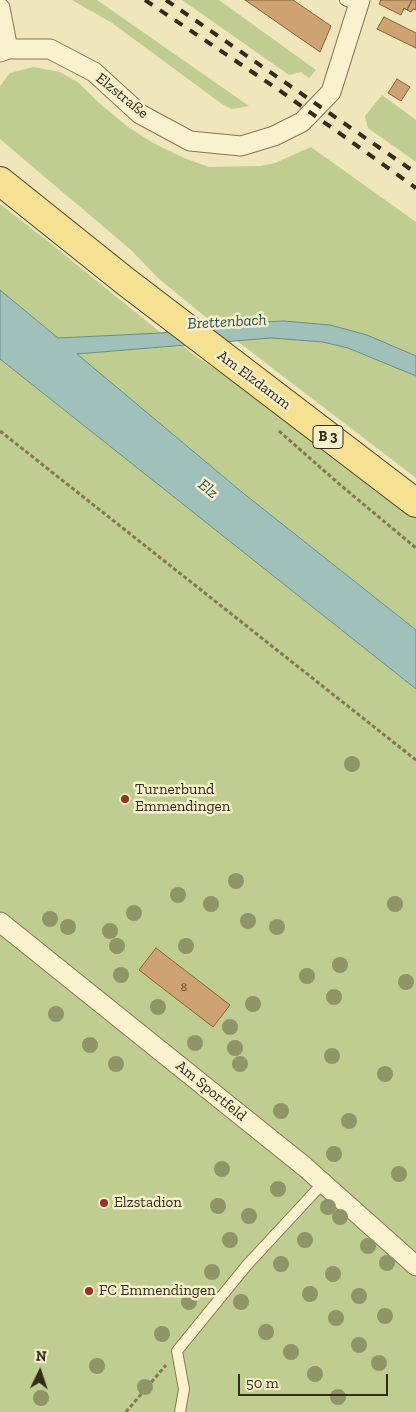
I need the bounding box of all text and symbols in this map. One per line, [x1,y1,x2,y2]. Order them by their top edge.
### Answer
street label: Elzstraße [92,69,152,123]
water label: Brettenbach [187,310,267,334]
street label: Am Elzdamm [214,347,294,413]
road number: B 3 [313,426,343,448]
water label: Elz [194,475,222,503]
place label: Turnerbund Emmendingen [135,781,230,816]
marker: Turnerbund Emmendingen [119,793,131,805]
house number: 8 [181,981,187,995]
street label: Am Sportfeld [172,1057,250,1125]
place label: Elzstadion [114,1194,182,1212]
marker: Elzstadion [98,1197,110,1209]
place label: FC Emmendingen [99,1282,216,1300]
marker: FC Emmendingen [83,1285,95,1297]
north arrow [15,1347,65,1397]
text: N [35,1348,47,1365]
scale bar [241,1364,391,1396]
text: 50 m [246,1374,279,1392]

